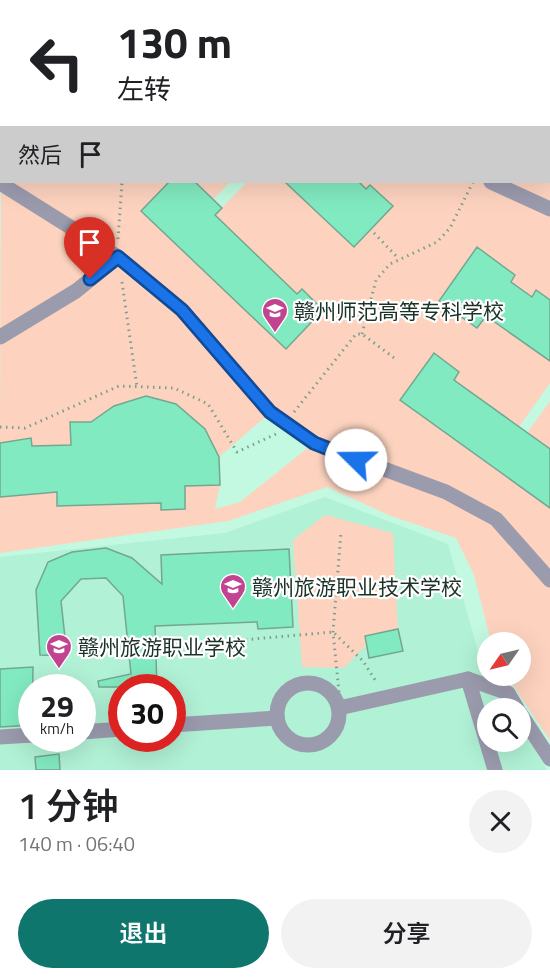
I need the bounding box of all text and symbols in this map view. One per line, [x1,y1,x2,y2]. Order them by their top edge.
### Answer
text: 130 m [117,10,232,74]
icon: left [18,24,96,102]
text: 左转 [117,68,171,109]
text: 然后 [18,138,62,172]
icon: arrive [74,138,107,171]
pin [64,217,115,279]
icon: arrive [73,226,106,259]
place label: 赣州师范高等专科学校 [294,295,504,327]
school or university icon: 赣州师范高等专科学校 [260,296,290,334]
position arrow [324,428,388,492]
place label: 赣州旅游职业技术学校 [252,571,462,603]
school or university icon: 赣州旅游职业技术学校 [218,572,248,610]
place label: 赣州旅游职业学校 [78,631,246,663]
school or university icon: 赣州旅游职业学校 [44,632,74,670]
north arrow [477,632,531,686]
map controls [477,632,531,752]
speed limit sign: 30 [108,674,186,752]
text: 29 [40,683,74,729]
button: search [477,698,531,752]
text: km/h [40,717,74,740]
text: 1 分钟 [18,778,118,833]
button: close [469,790,532,853]
text: 140 m · 06:40 [18,828,135,859]
button: 退出 [18,899,269,968]
button: 分享 [281,899,532,968]

